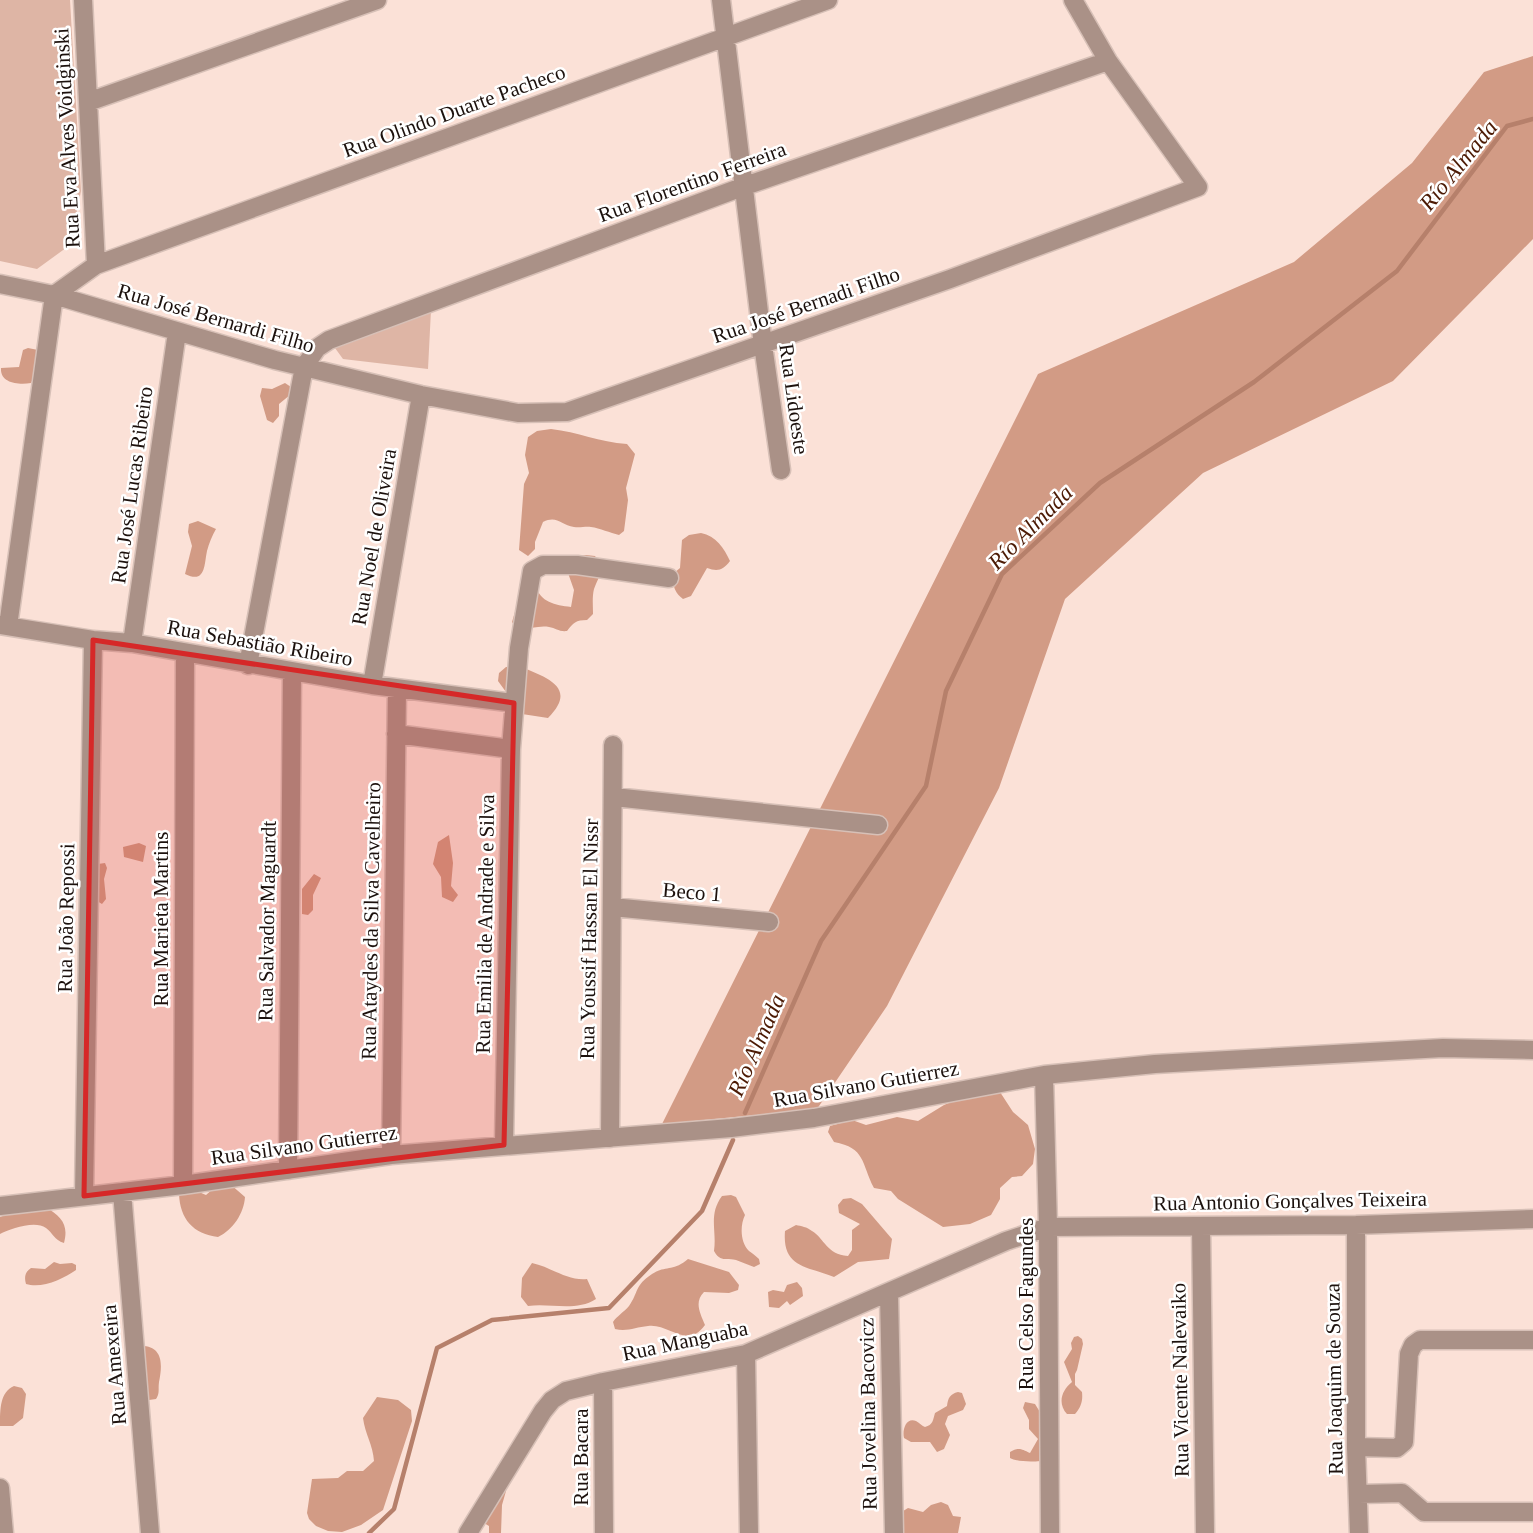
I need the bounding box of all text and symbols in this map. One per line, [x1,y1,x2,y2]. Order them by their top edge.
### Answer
street label: Rua Eva Alves Voidginski [49,27,85,249]
street label: Rua Olindo Duarte Pacheco [339,60,569,162]
water label: Río Almada [1414,115,1502,216]
street label: Rua Florentino Ferreira [595,137,790,227]
street label: Rua José Bernadi Filho [709,262,903,348]
street label: Rua José Bernardi Filho [115,278,317,358]
street label: Rua Lidoeste [774,342,814,456]
street label: Rua José Lucas Ribeiro [106,385,158,585]
street label: Rua Noel de Oliveira [347,446,401,627]
water label: Río Almada [982,480,1078,575]
street label: Rua Sebastião Ribeiro [165,615,355,671]
street label: Rua Ataydes da Silva Cavelheiro [357,782,385,1060]
street label: Rua Emilia de Andrade e Silva [471,793,499,1054]
street label: Rua Youssif Hassan El Nissr [575,818,603,1060]
street label: Rua Salvador Maguardt [253,820,281,1022]
street label: Rua Marieta Martins [149,832,173,1006]
street label: Rua João Repossi [53,843,79,993]
street label: Beco 1 [662,877,722,907]
water label: Río Almada [722,990,790,1101]
street label: Rua Silvano Gutierrez [771,1056,961,1112]
street label: Rua Silvano Gutierrez [209,1120,399,1170]
street label: Rua Antonio Gonçalves Teixeira [1153,1187,1428,1215]
street label: Rua Celso Fagundes [1014,1218,1038,1390]
street label: Rua Joaquim de Souza [1320,1282,1348,1475]
street label: Rua Vicente Nalevaiko [1166,1283,1194,1477]
street label: Rua Amexeira [97,1303,131,1426]
street label: Rua Manguaba [620,1316,751,1366]
street label: Rua Jovelina Bacovicz [854,1318,882,1510]
street label: Rua Bacara [569,1408,593,1506]

